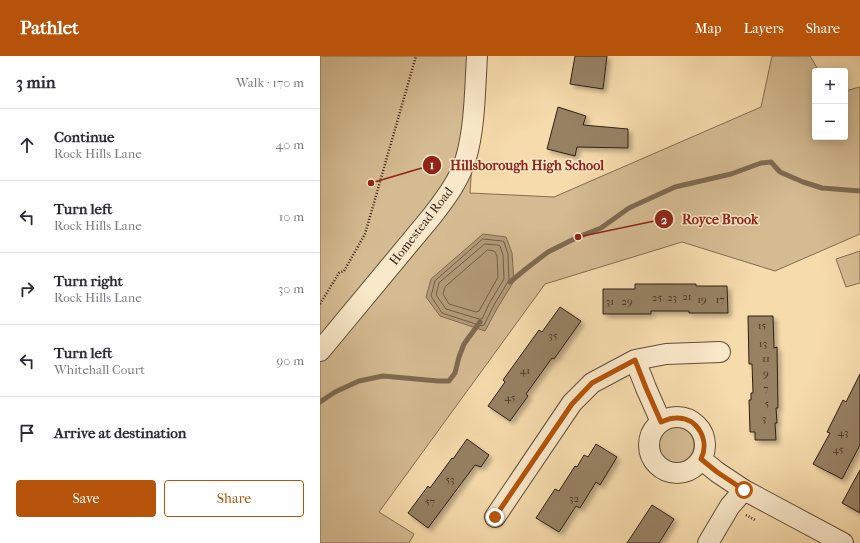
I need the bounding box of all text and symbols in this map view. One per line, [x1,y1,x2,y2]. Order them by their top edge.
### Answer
text: Pathlet [20,17,79,39]
text: Map [695,20,722,37]
text: Layers [744,20,784,37]
text: Share [806,20,840,37]
map controls [812,68,848,140]
button: + [812,68,848,104]
text: 3 min [16,72,56,92]
text: Walk · 170 m [236,75,304,90]
button: − [812,104,848,140]
text: Continue [54,128,114,146]
icon: ahead [16,134,38,156]
text: 40 m [276,137,304,152]
text: Rock Hills Lane [54,146,142,161]
callout: Hillsborough High School [422,152,612,178]
text: Hillsborough High School [450,157,604,174]
text: 1 [430,158,434,172]
street label: Homestead Road [386,183,457,268]
text: Turn left [54,200,112,218]
icon: left [16,206,38,228]
callout: Royce Brook [654,206,766,232]
text: 10 m [279,209,304,224]
text: Royce Brook [682,211,759,228]
text: 2 [661,213,668,227]
text: Rock Hills Lane [54,218,142,233]
text: Turn right [54,272,123,290]
icon: right [16,278,38,300]
text: 30 m [278,281,304,296]
text: Rock Hills Lane [54,290,142,305]
house number: 21 [682,290,692,303]
house number: 25 [652,291,662,304]
house number: 23 [667,291,677,304]
house number: 19 [697,293,707,306]
house number: 17 [715,293,725,306]
house number: 31 [606,295,614,308]
house number: 29 [621,295,633,308]
house number: 15 [758,319,767,332]
house number: 35 [548,329,558,342]
house number: 13 [759,337,767,350]
text: Turn left [54,344,112,362]
icon: left [16,350,38,372]
house number: 11 [762,352,770,365]
text: 90 m [276,353,304,368]
text: Whitehall Court [54,362,145,377]
house number: 41 [520,364,530,377]
house number: 9 [763,367,769,380]
house number: 7 [763,382,769,395]
house number: 45 [505,391,516,404]
house number: 5 [765,397,770,410]
house number: 3 [762,412,766,425]
icon: arrive [16,422,38,444]
text: Arrive at destination [54,424,186,442]
house number: 43 [837,426,849,439]
house number: 45 [833,443,844,456]
house number: 53 [445,473,455,486]
button: Save [16,480,156,517]
button: Share [164,480,304,517]
route start [735,481,753,499]
house number: 32 [569,492,579,505]
house number: 57 [425,495,435,508]
route end [486,508,504,526]

